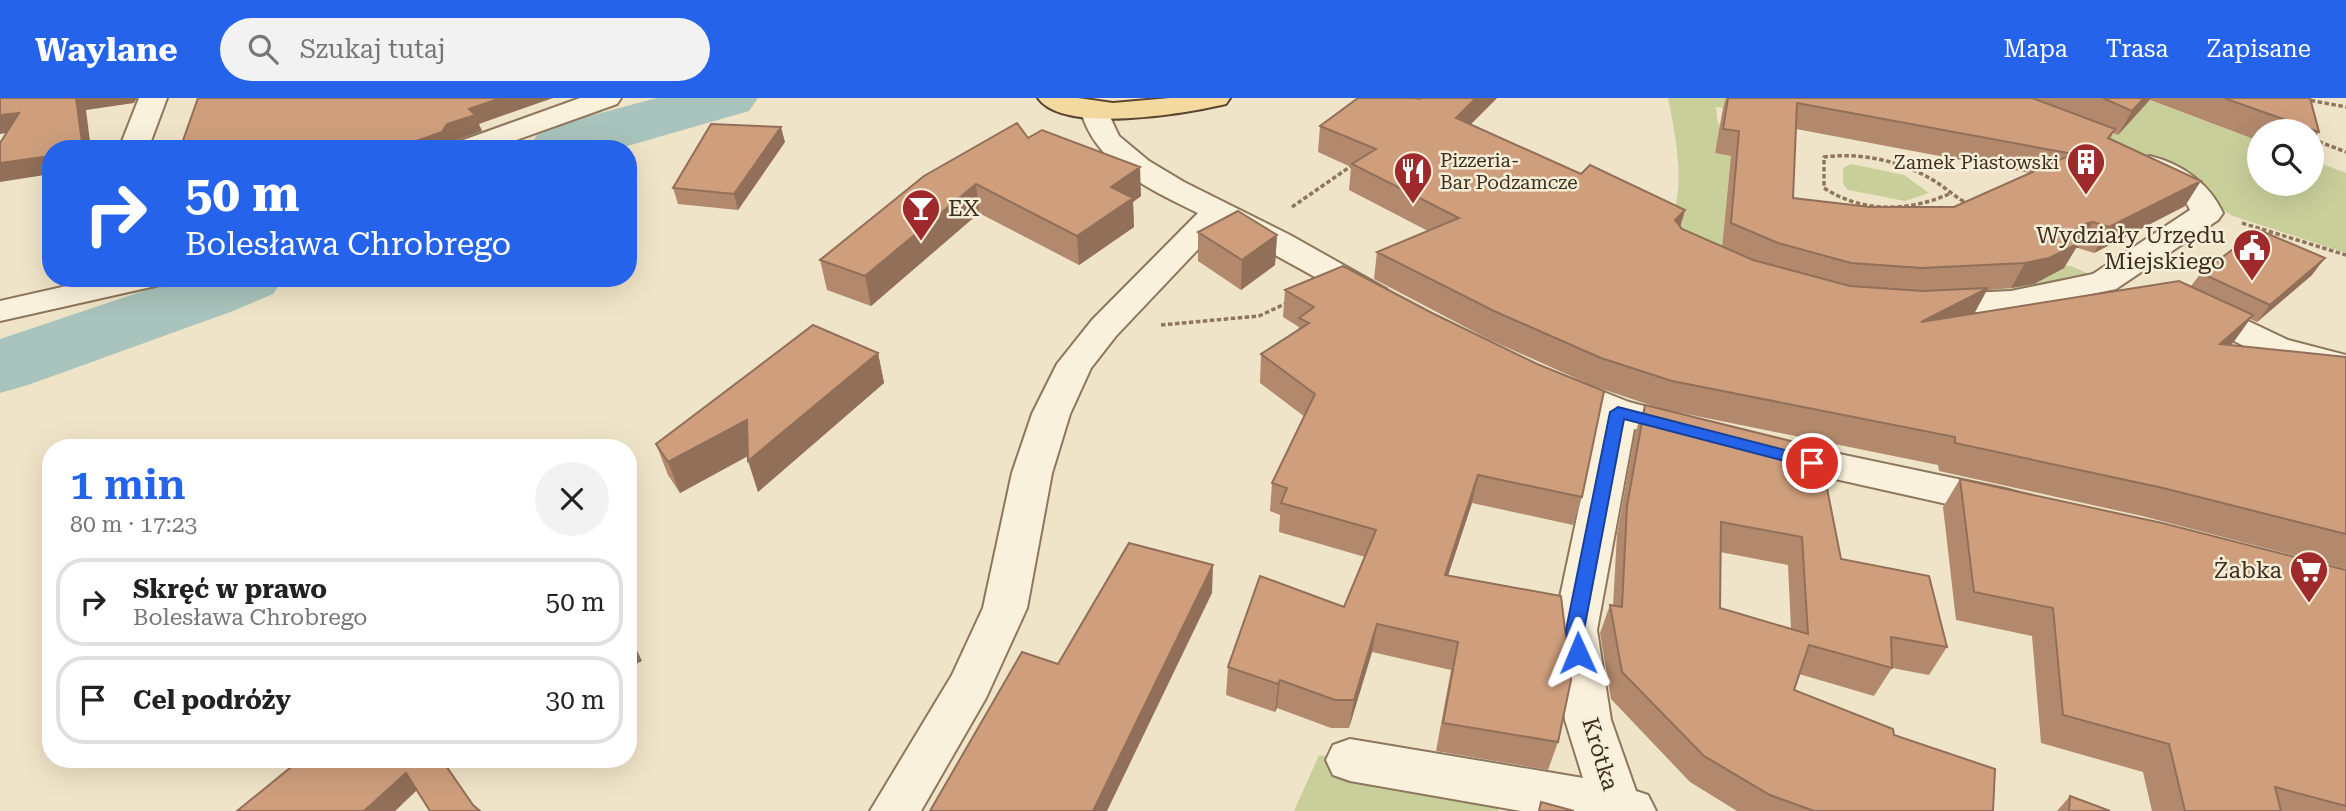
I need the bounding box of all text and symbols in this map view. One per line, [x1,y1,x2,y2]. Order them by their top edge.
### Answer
search box [220,18,710,81]
text: Waylane [35,30,178,69]
icon: search [244,30,282,68]
text: Szukaj tutaj [300,34,446,64]
text: Mapa [2004,35,2068,63]
text: Trasa [2106,35,2168,63]
text: Zapisane [2206,35,2311,63]
map controls [2247,119,2324,196]
button: search [2247,119,2324,196]
building icon: Zamek Piastowski [2065,141,2107,196]
place label: Pizzeria- Bar Podzamcze [1440,149,1578,194]
restaurant icon: Pizzeria- Bar Podzamcze [1392,150,1434,205]
place label: Zamek Piastowski [1894,151,2059,174]
text: 50 m [185,166,300,223]
icon: right [70,168,161,259]
bar icon: EX [900,187,942,242]
place label: EX [948,195,980,222]
place label: Wydziały Urzędu Miejskiego [2036,222,2225,275]
text: Bolesława Chrobrego [185,225,511,263]
public building icon: Wydziały Urzędu Miejskiego [2231,227,2273,282]
pin [1782,433,1842,493]
icon: arrive [1793,444,1831,482]
text: 1 min [70,460,186,509]
button: close [535,462,609,536]
text: 80 m · 17:23 [70,511,197,538]
supermarket icon: Żabka [2288,549,2330,604]
place label: Żabka [2214,557,2283,584]
text: Skręć w prawo [133,574,327,604]
icon: right [74,583,112,621]
text: 50 m [546,587,605,617]
text: Bolesława Chrobrego [133,604,367,631]
position arrow [1541,616,1615,690]
icon: arrive [74,681,112,719]
text: Cel podróży [133,685,291,715]
text: 30 m [546,685,605,715]
street label: Krótka [1576,714,1624,794]

